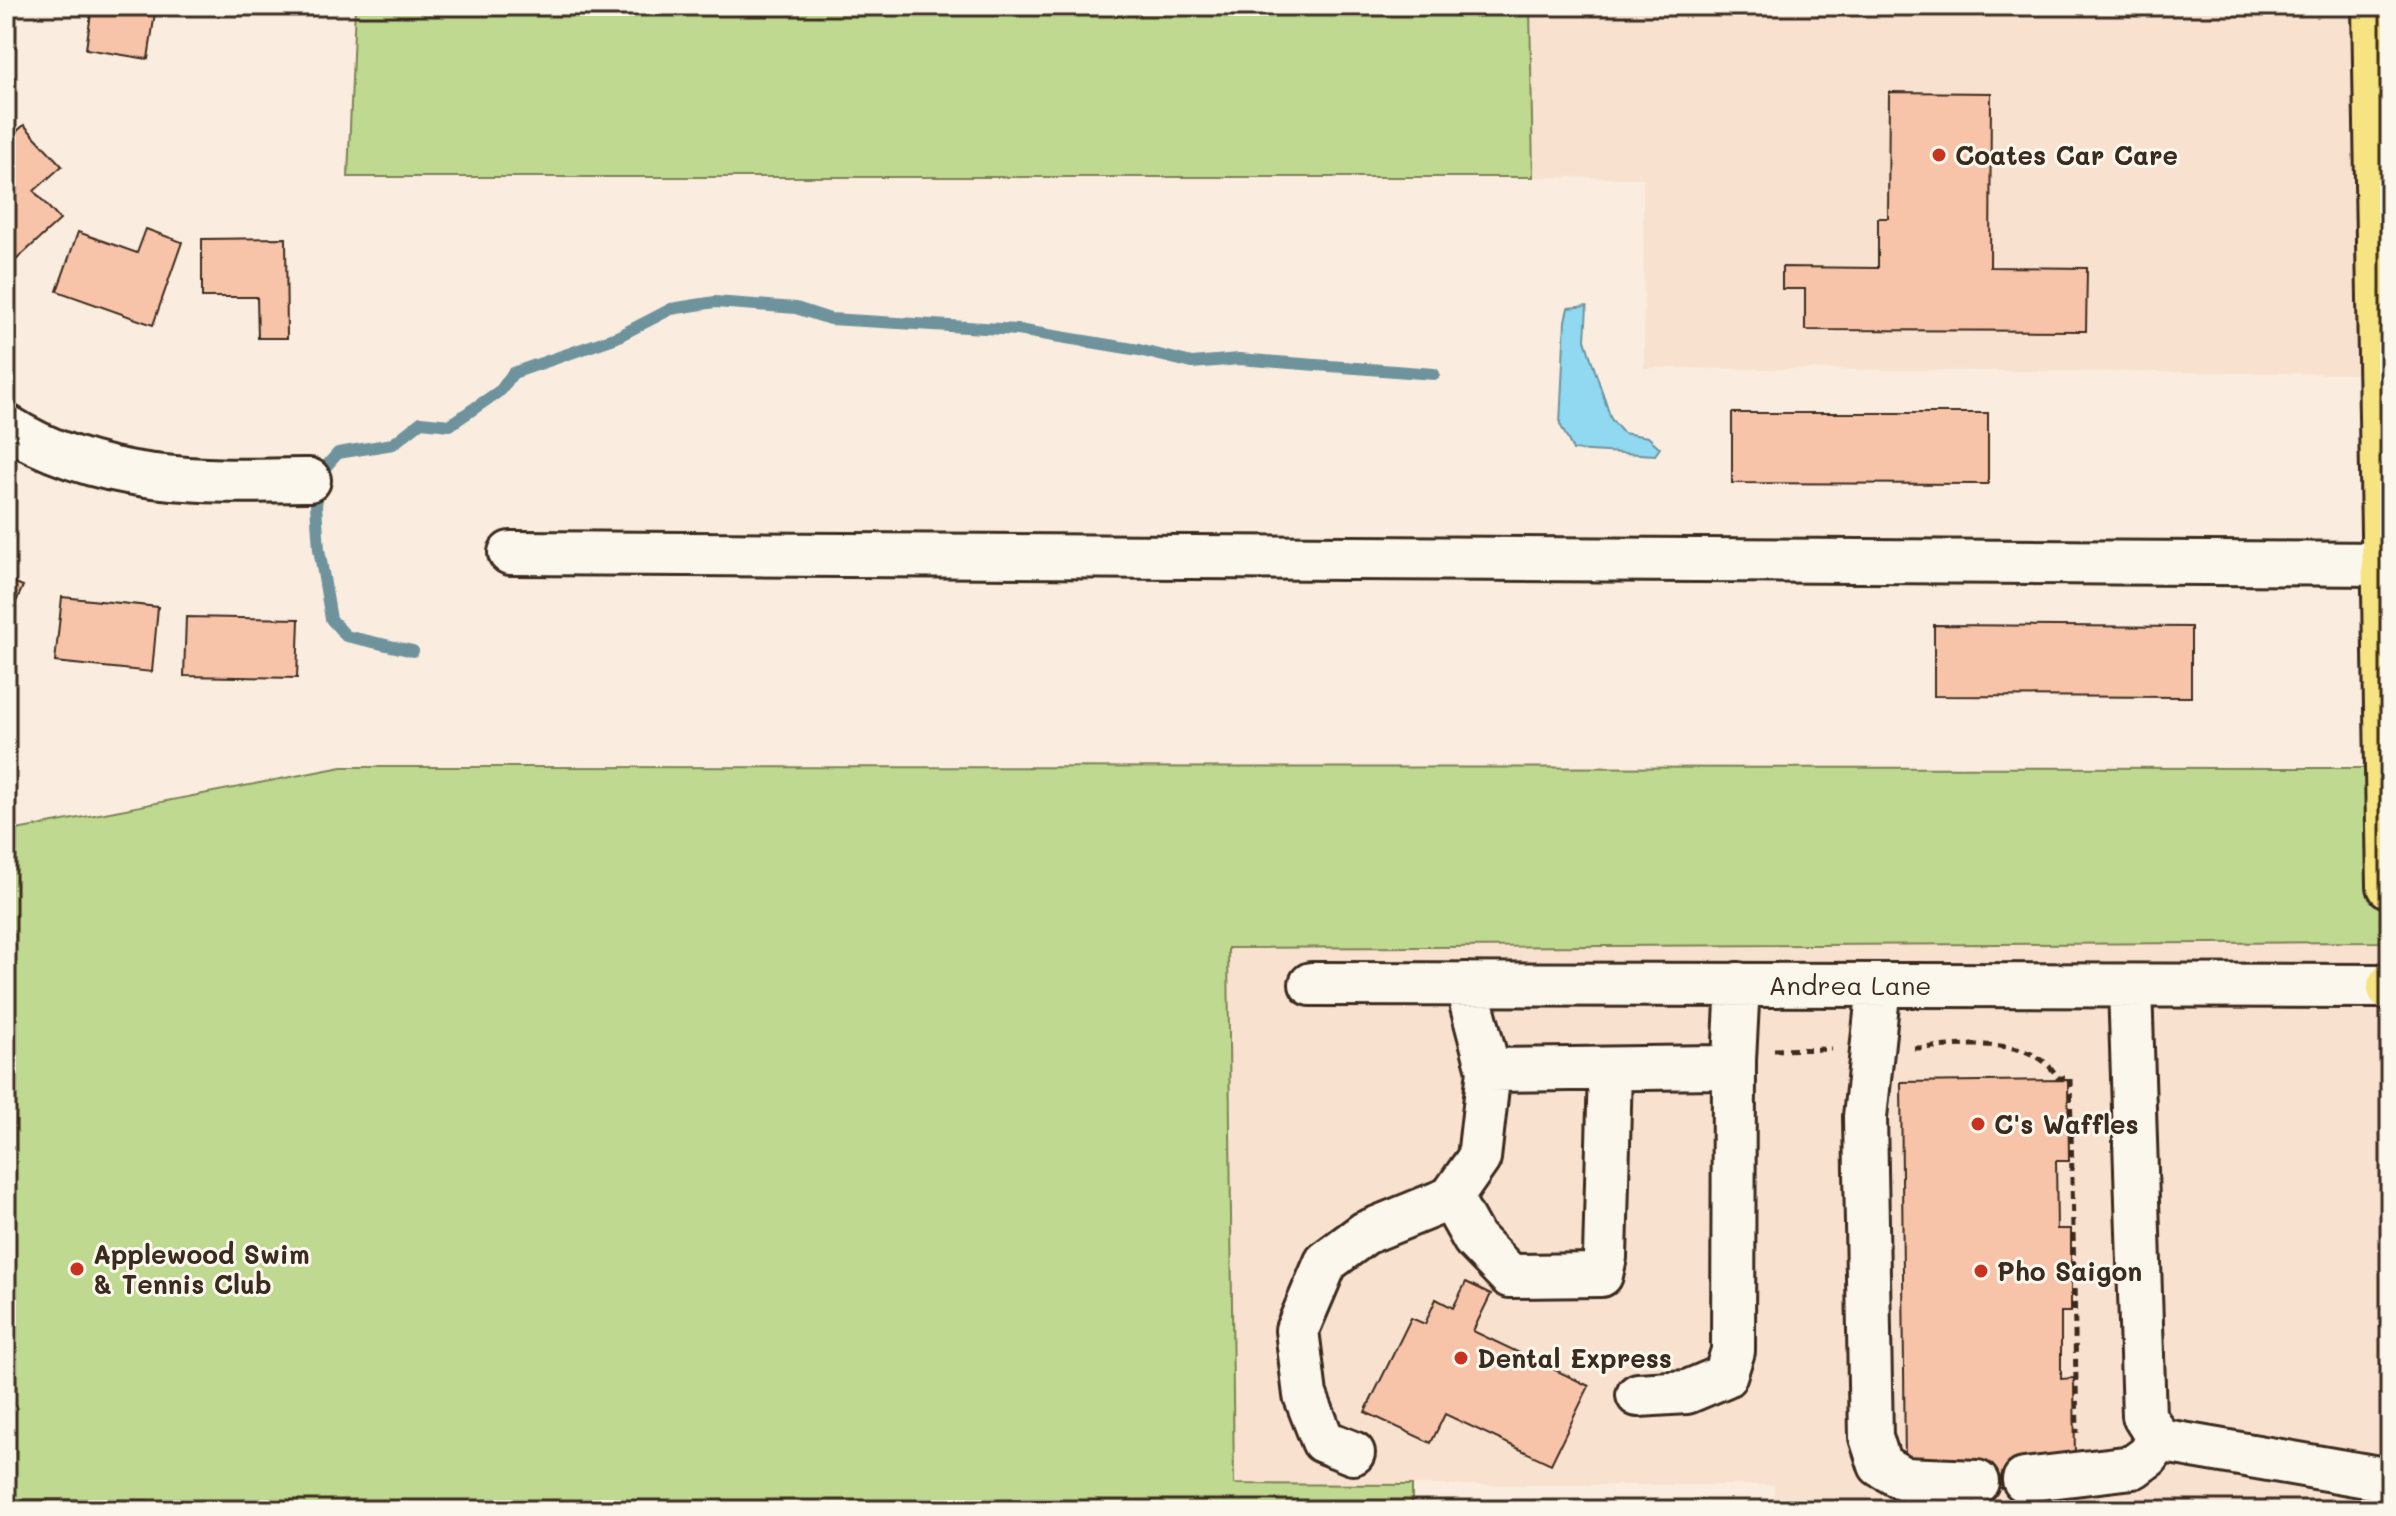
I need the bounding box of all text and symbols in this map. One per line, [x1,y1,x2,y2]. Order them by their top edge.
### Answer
place label: Coates Car Care [1955,138,2178,172]
marker: Coates Car Care [1930,146,1948,164]
street label: Andrea Lane [1769,968,1931,1002]
place label: C's Waffles [1994,1107,2139,1141]
marker: C's Waffles [1969,1115,1987,1133]
place label: Applewood Swim & Tennis Club [93,1237,310,1301]
place label: Pho Saigon [1997,1254,2142,1288]
marker: Applewood Swim & Tennis Club [68,1260,86,1278]
marker: Pho Saigon [1972,1262,1990,1280]
place label: Dental Express [1477,1341,1672,1375]
marker: Dental Express [1452,1349,1470,1367]

